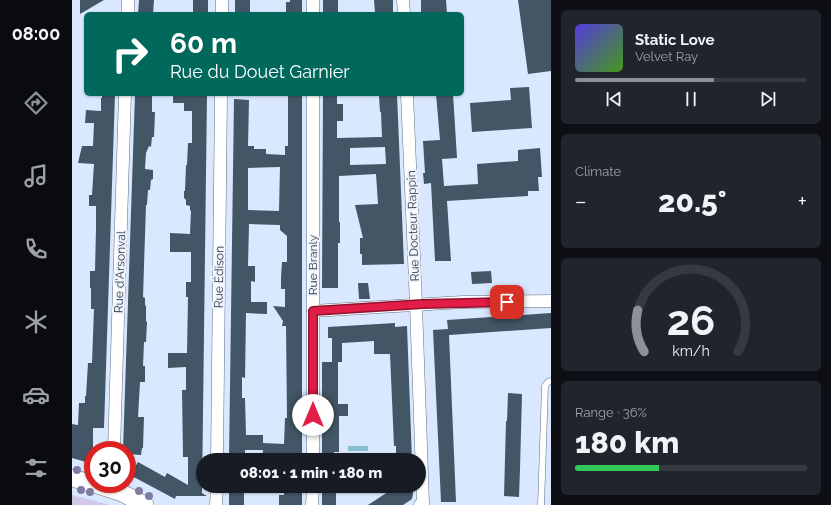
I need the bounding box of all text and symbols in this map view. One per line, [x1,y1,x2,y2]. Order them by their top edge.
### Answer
text: 08:00 [12,23,60,44]
text: 60 m [170,27,237,60]
icon: right [104,28,156,80]
text: Static Love [635,31,714,49]
text: Velvet Ray [635,49,698,64]
text: Rue du Douet Garnier [170,61,350,82]
icon: previous [603,88,625,110]
icon: pause [680,88,702,110]
icon: next [757,88,779,110]
icon: directions [22,89,50,117]
icon: music [22,162,50,190]
text: Climate [575,164,621,179]
street label: Rue Docteur Rappin [404,170,422,282]
text: 20.5° [658,184,727,219]
text: − [575,188,587,214]
text: + [798,188,807,214]
street label: Rue d'Arsonval [112,230,128,313]
street label: Rue Branly [306,234,320,295]
icon: phone [22,235,50,263]
street label: Rue Édison [211,246,227,308]
pin [490,285,524,319]
icon: arrive [496,291,518,313]
text: 26 [667,296,715,345]
icon: climate [22,308,50,336]
text: km/h [672,343,710,359]
icon: car [22,381,50,409]
position arrow [292,394,334,436]
text: Range · 36% [575,405,647,420]
text: 180 km [575,425,679,460]
speed limit sign: 30 [84,441,136,493]
icon: filters [22,454,50,482]
text: 08:01 · 1 min · 180 m [240,464,382,482]

